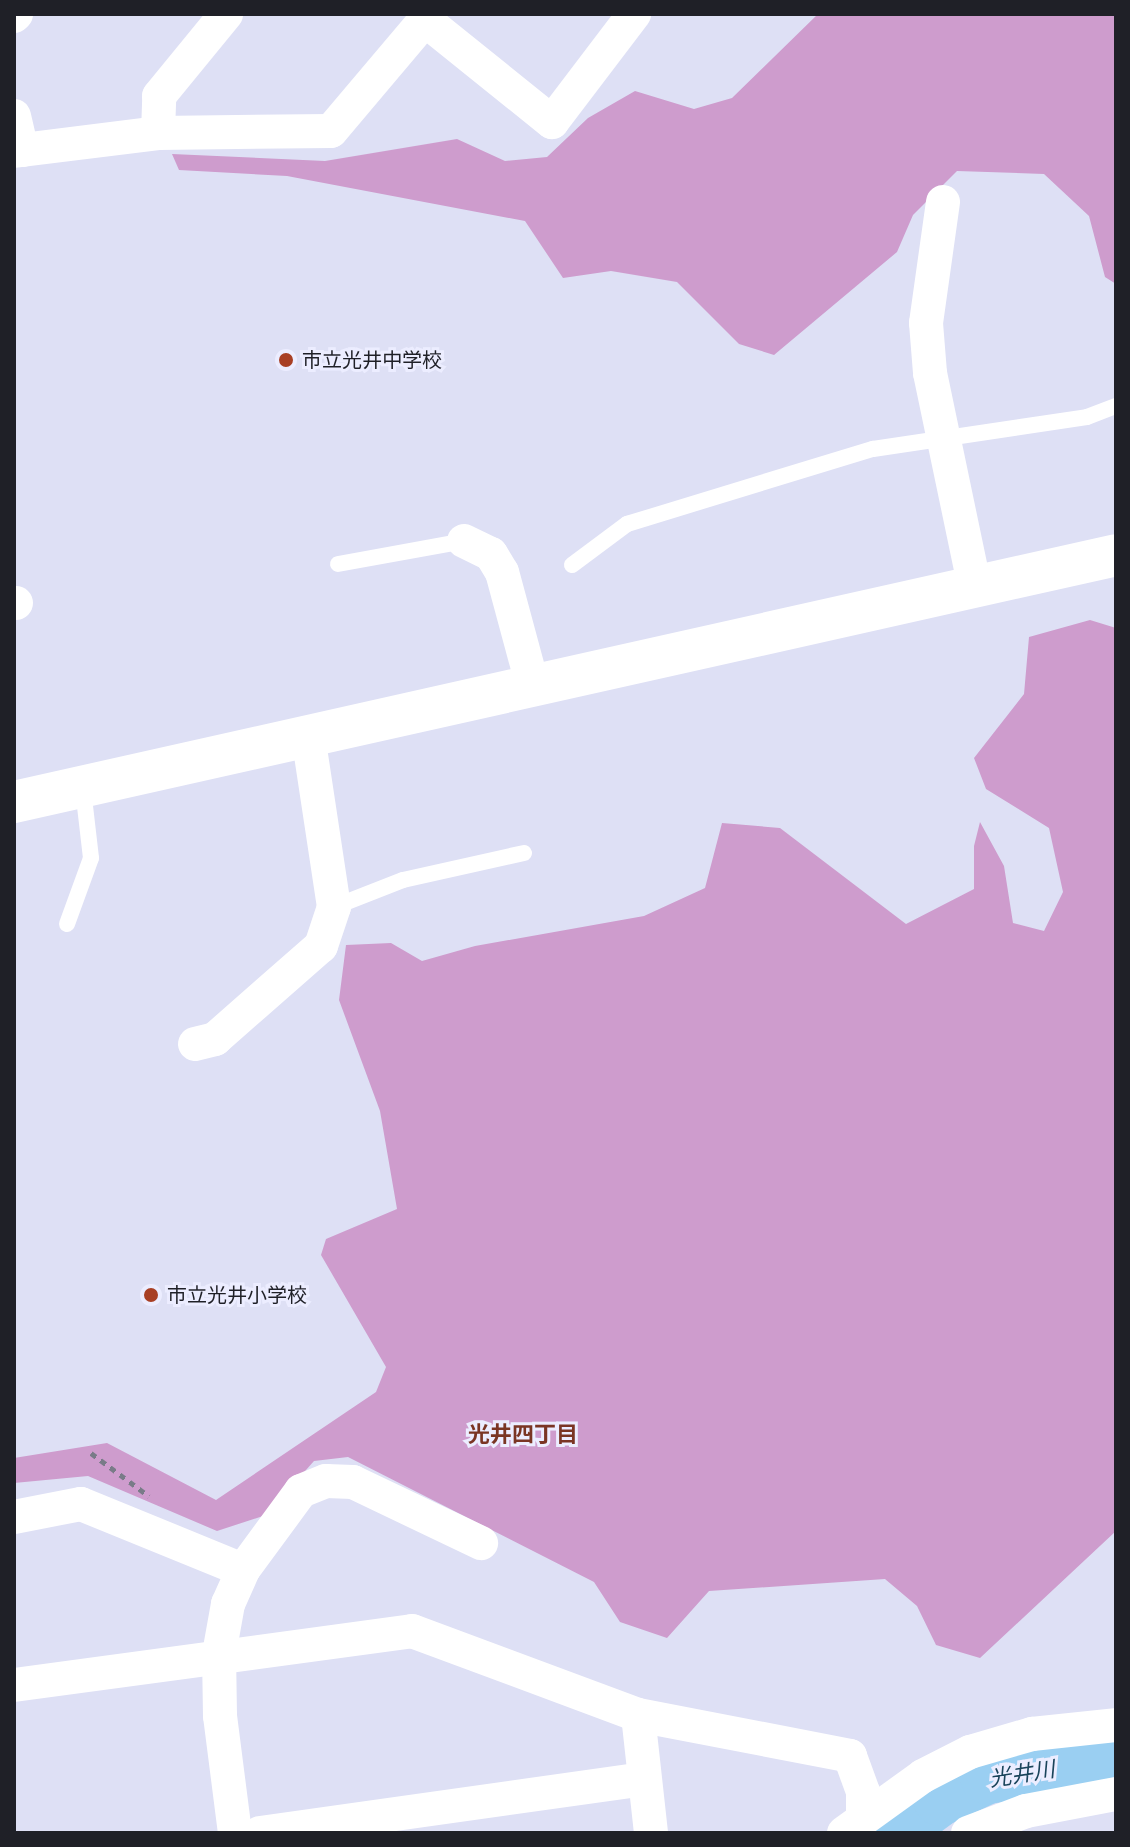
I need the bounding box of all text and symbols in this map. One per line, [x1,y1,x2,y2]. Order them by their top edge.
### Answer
place label: 市立光井中学校 [302,348,442,372]
marker: 市立光井中学校 [277,351,295,369]
place label: 市立光井小学校 [167,1283,307,1307]
marker: 市立光井小学校 [142,1286,160,1304]
district label: 光井四丁目 [468,1422,578,1448]
water label: 光井川 [987,1756,1057,1792]

